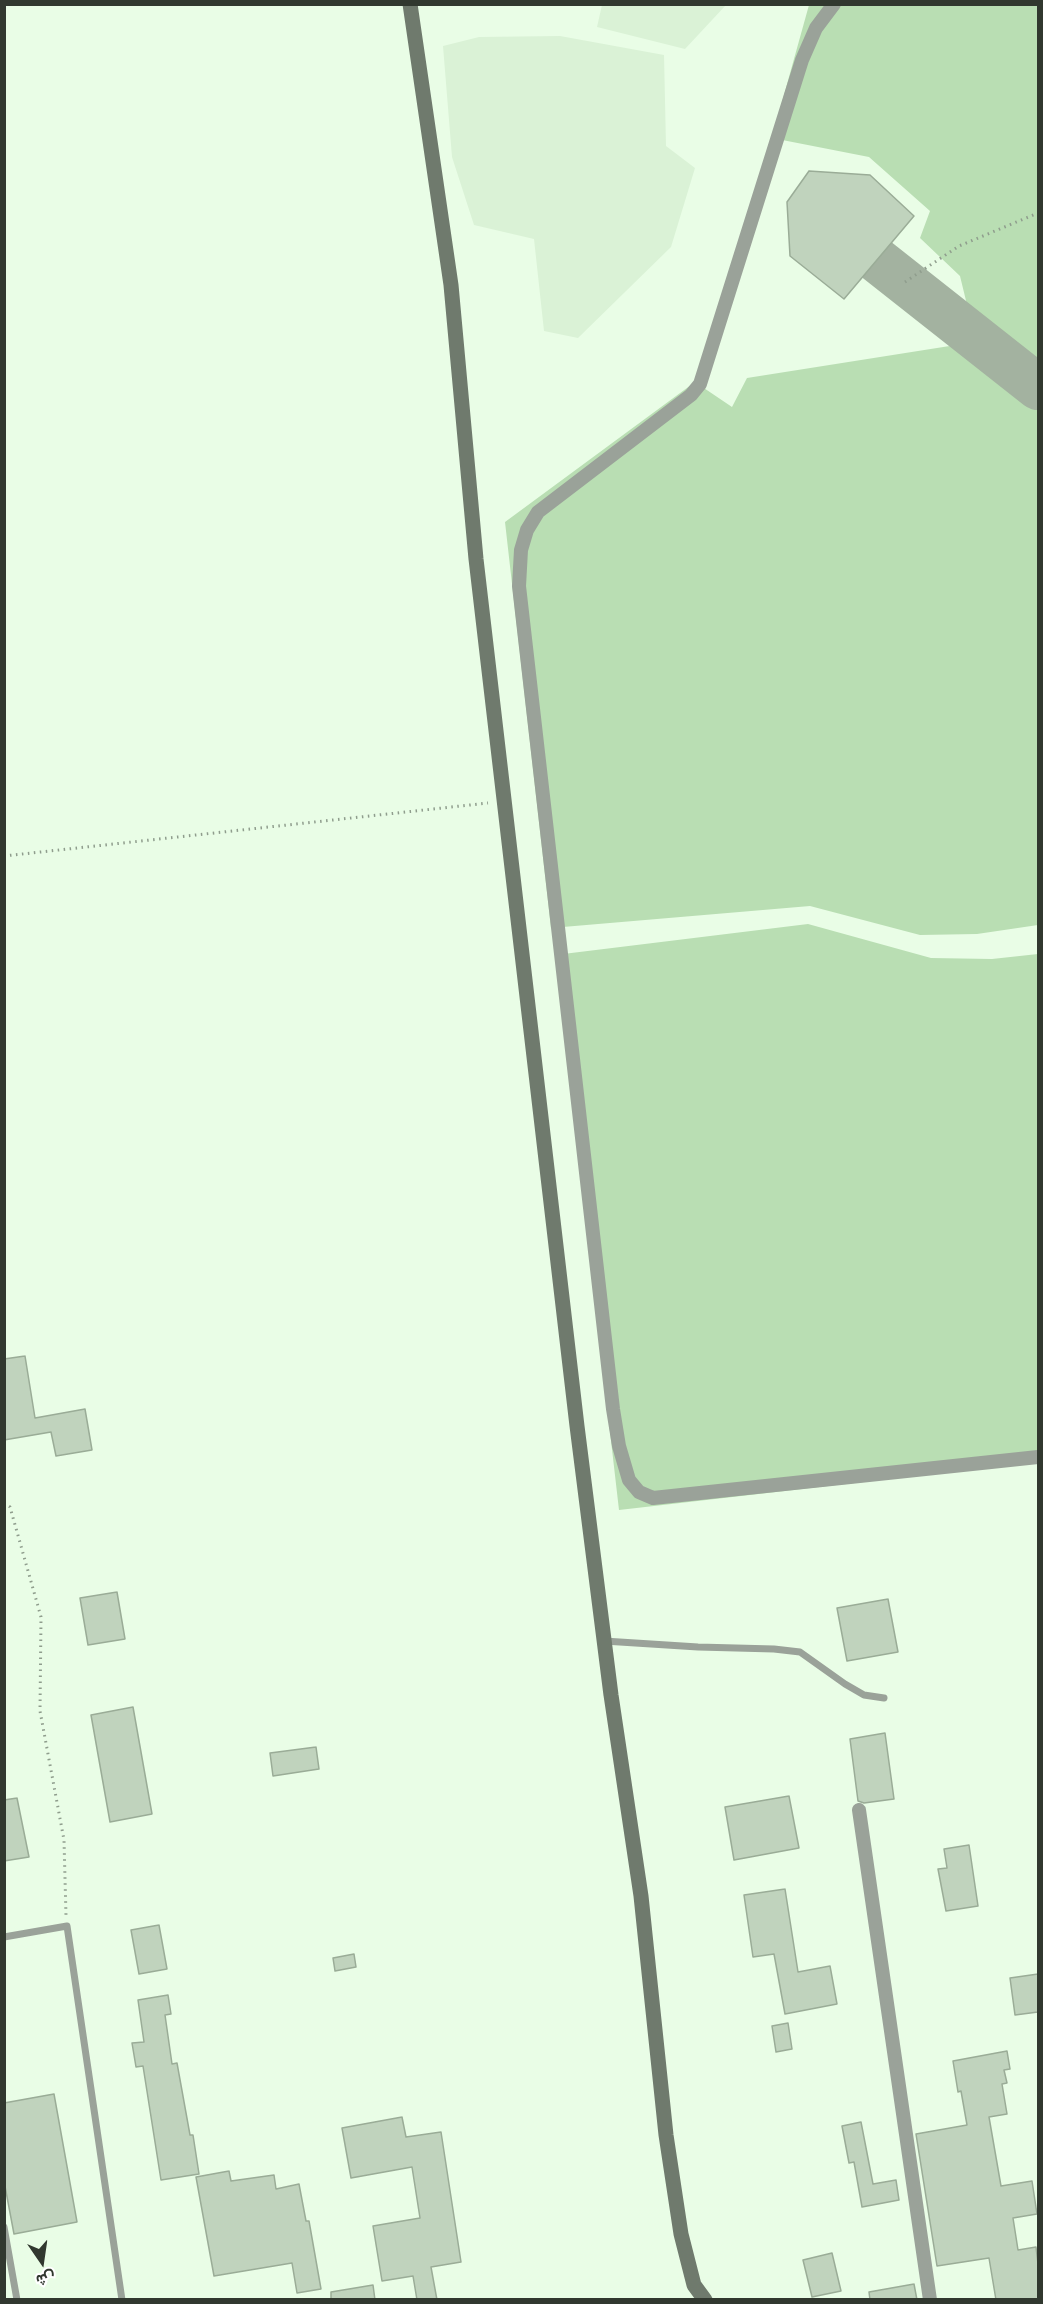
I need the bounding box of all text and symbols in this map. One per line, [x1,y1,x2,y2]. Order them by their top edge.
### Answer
north arrow [12,2232,72,2292]
text: ش [34,2268,58,2291]

